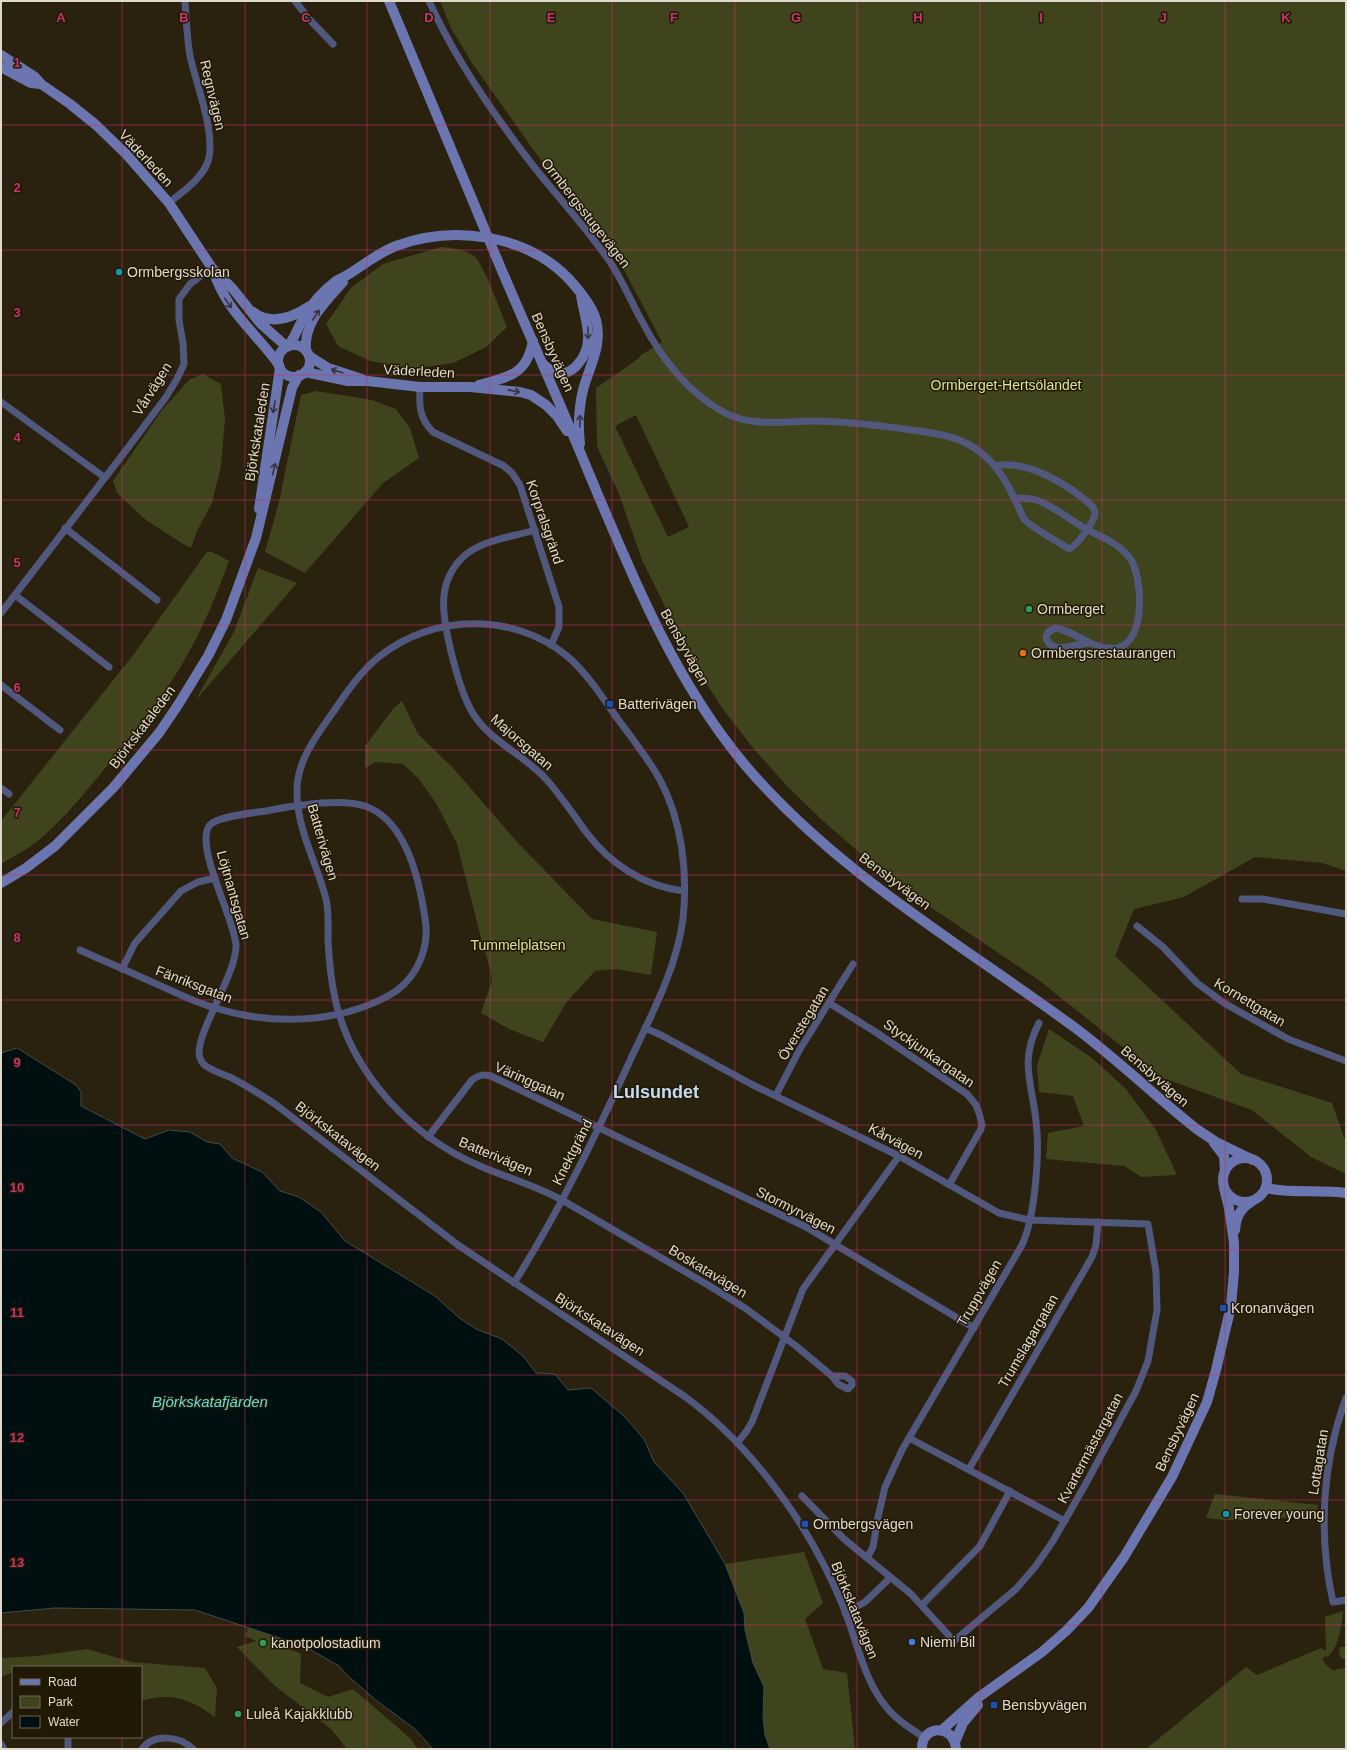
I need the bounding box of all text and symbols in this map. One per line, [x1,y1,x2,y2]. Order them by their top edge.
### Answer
text: A [56,10,66,25]
text: B [179,10,189,25]
text: C [301,10,311,25]
text: D [424,10,434,25]
text: E [547,10,556,25]
text: F [670,10,678,25]
text: G [791,10,801,25]
text: H [913,10,923,25]
text: I [1039,10,1043,25]
text: J [1159,10,1167,25]
text: K [1281,10,1291,25]
text: 1 [13,55,21,70]
street label: Regnvägen [197,58,229,132]
street label: Väderleden [116,126,176,190]
street label: Ormbergsstugevägen [538,155,634,271]
text: 2 [13,180,21,195]
place label: Ormbergsskolan [127,264,230,280]
marker: Ormbergsskolan [114,267,124,277]
one-way arrow [224,297,232,308]
text: 3 [13,305,21,320]
one-way arrow [312,309,320,320]
street label: Bensbyvägen [528,310,578,394]
one-way arrow [584,326,592,339]
street label: Vårvägen [129,359,175,419]
street label: Väderleden [383,361,455,381]
one-way arrow [331,367,344,374]
park label: Ormberget-Hertsölandet [931,377,1082,393]
street label: Björkskataleden [241,382,273,482]
one-way arrow [508,387,521,395]
one-way arrow [270,400,278,413]
one-way arrow [576,415,583,428]
text: 4 [13,430,21,445]
one-way arrow [270,462,278,475]
street label: Korpralsgränd [523,478,567,566]
text: 5 [13,555,21,570]
place label: Ormberget [1037,601,1104,617]
marker: Ormberget [1024,604,1034,614]
street label: Bensbyvägen [657,606,713,688]
place label: Ormbergsrestaurangen [1031,645,1176,661]
marker: Ormbergsrestaurangen [1018,648,1028,658]
text: 6 [13,680,21,695]
street label: Björkskataleden [106,682,178,772]
place label: Batterivägen [618,696,697,712]
marker: Batterivägen [605,699,615,709]
street label: Majorsgatan [488,711,556,773]
street label: Batterivägen [304,802,342,882]
text: 7 [13,805,21,820]
street label: Löjtnantsgatan [214,849,254,941]
street label: Bensbyvägen [856,849,934,913]
text: 8 [13,930,21,945]
park label: Tummelplatsen [470,937,566,953]
street label: Fänriksgatan [153,962,235,1006]
street label: Kornettgatan [1212,974,1288,1030]
street label: Överstegatan [774,982,832,1063]
street label: Styckjunkargatan [880,1016,978,1090]
street label: Bensbyvägen [1118,1042,1192,1110]
text: 9 [13,1055,21,1070]
street label: Väringgatan [492,1058,568,1104]
district label: Lulsundet [613,1082,699,1102]
street label: Björkskatavägen [292,1098,384,1174]
street label: Knektgränd [549,1116,595,1188]
street label: Kårvägen [866,1120,926,1162]
street label: Batterivägen [457,1133,535,1179]
text: 10 [10,1180,24,1195]
street label: Stormyrvägen [754,1183,838,1237]
street label: Boskatavägen [666,1241,750,1301]
street label: Truppvägen [954,1257,1004,1329]
street label: Björkskatavägen [552,1289,648,1359]
street label: Trumslagargatan [995,1291,1061,1391]
place label: Kronanvägen [1231,1300,1314,1316]
marker: Kronanvägen [1218,1303,1228,1313]
text: 11 [10,1305,24,1320]
street label: Kvartermästargatan [1054,1390,1126,1506]
street label: Bensbyvägen [1152,1390,1202,1474]
water label: Björkskatafjärden [152,1393,268,1410]
street label: Lottagatan [1305,1428,1331,1496]
text: 12 [10,1430,24,1445]
place label: Forever young [1234,1506,1324,1522]
marker: Forever young [1221,1509,1231,1519]
place label: Ormbergsvägen [813,1516,913,1532]
marker: Ormbergsvägen [800,1519,810,1529]
text: 13 [10,1555,24,1570]
street label: Björkskatavägen [828,1559,882,1661]
place label: Niemi Bil [920,1634,975,1650]
place label: kanotpolostadium [271,1635,381,1651]
marker: Niemi Bil [907,1637,917,1647]
marker: kanotpolostadium [258,1638,268,1648]
legend [12,1666,142,1738]
text: Road [48,1675,77,1689]
text: Park [48,1695,74,1709]
place label: Bensbyvägen [1002,1697,1087,1713]
marker: Bensbyvägen [989,1700,999,1710]
place label: Luleå Kajakklubb [246,1706,353,1722]
marker: Luleå Kajakklubb [233,1709,243,1719]
text: Water [48,1715,80,1729]

